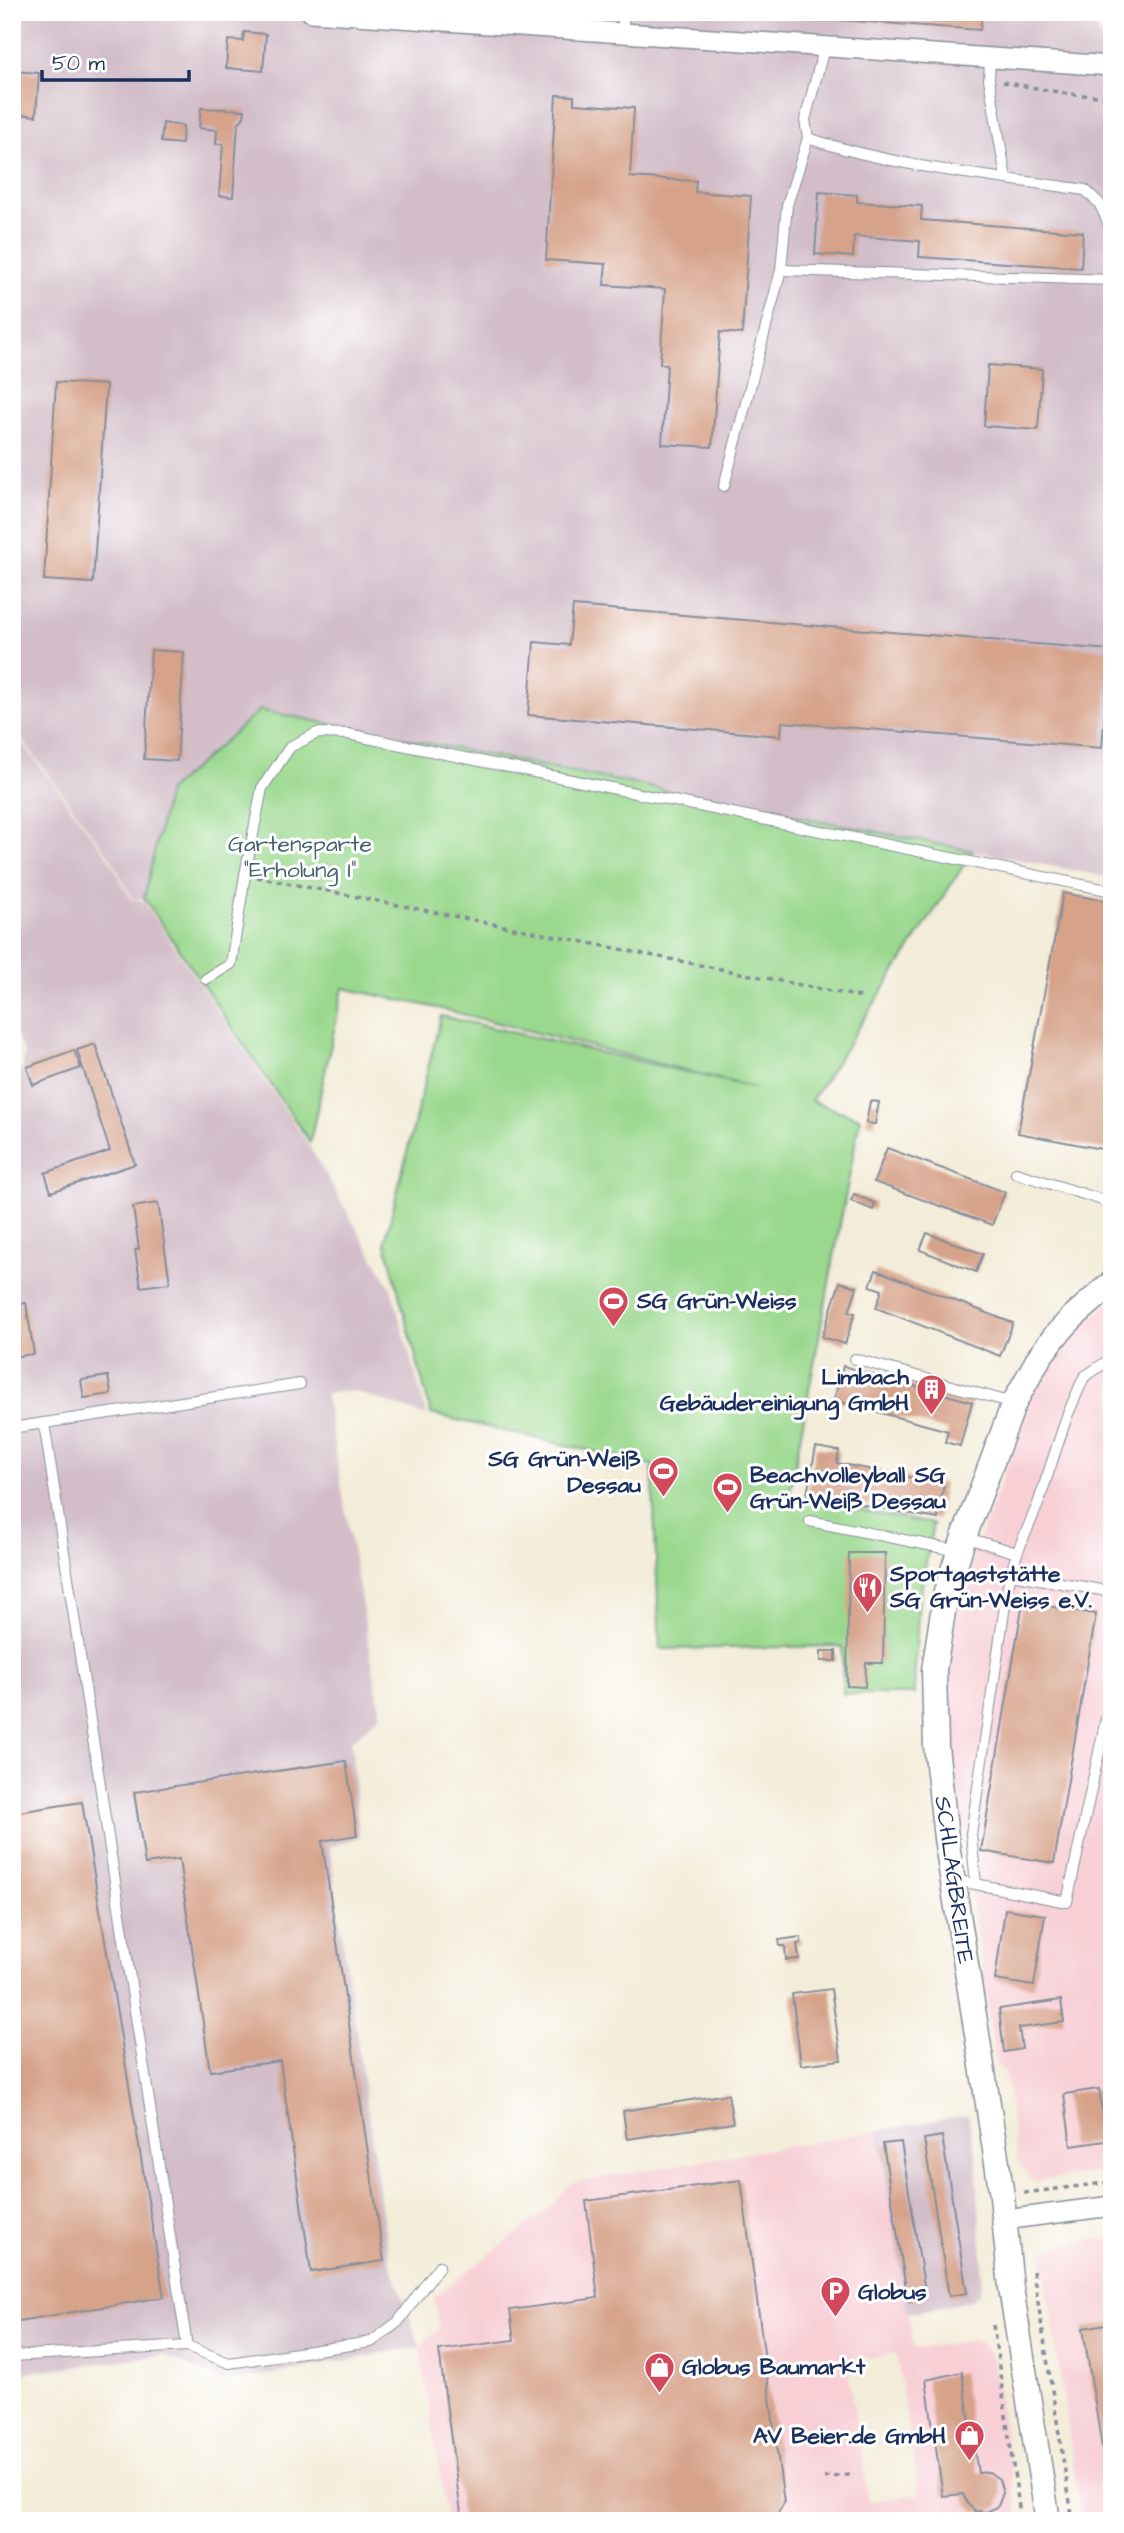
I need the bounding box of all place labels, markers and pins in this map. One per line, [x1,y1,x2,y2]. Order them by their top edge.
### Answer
sports icon: SG Grün-Weiss [597,1284,631,1328]
place label: SG Grün-Weiss [636,1285,797,1317]
place label: Limbach Gebäudereinigung GmbH [660,1361,910,1420]
building icon: Limbach Gebäudereinigung GmbH [915,1373,949,1417]
place label: SG Grün-Weiß Dessau [487,1443,641,1501]
sports icon: SG Grün-Weiß Dessau [647,1455,681,1499]
place label: Beachvolleyball SG Grün-Weiß Dessau [750,1459,946,1517]
sports icon: Beachvolleyball SG Grün-Weiß Dessau [710,1471,744,1515]
place label: Sportgaststätte SG Grün-Weiss e.V. [889,1558,1092,1616]
restaurant icon: Sportgaststätte SG Grün-Weiss e.V. [850,1570,884,1614]
parking icon: Globus [818,2275,852,2319]
place label: Globus [858,2276,927,2308]
shop icon: Globus Baumarkt [642,2350,676,2394]
place label: Globus Baumarkt [682,2351,866,2383]
shop icon: AV Beier.de GmbH [952,2419,986,2463]
place label: AV Beier.de GmbH [753,2420,946,2452]

